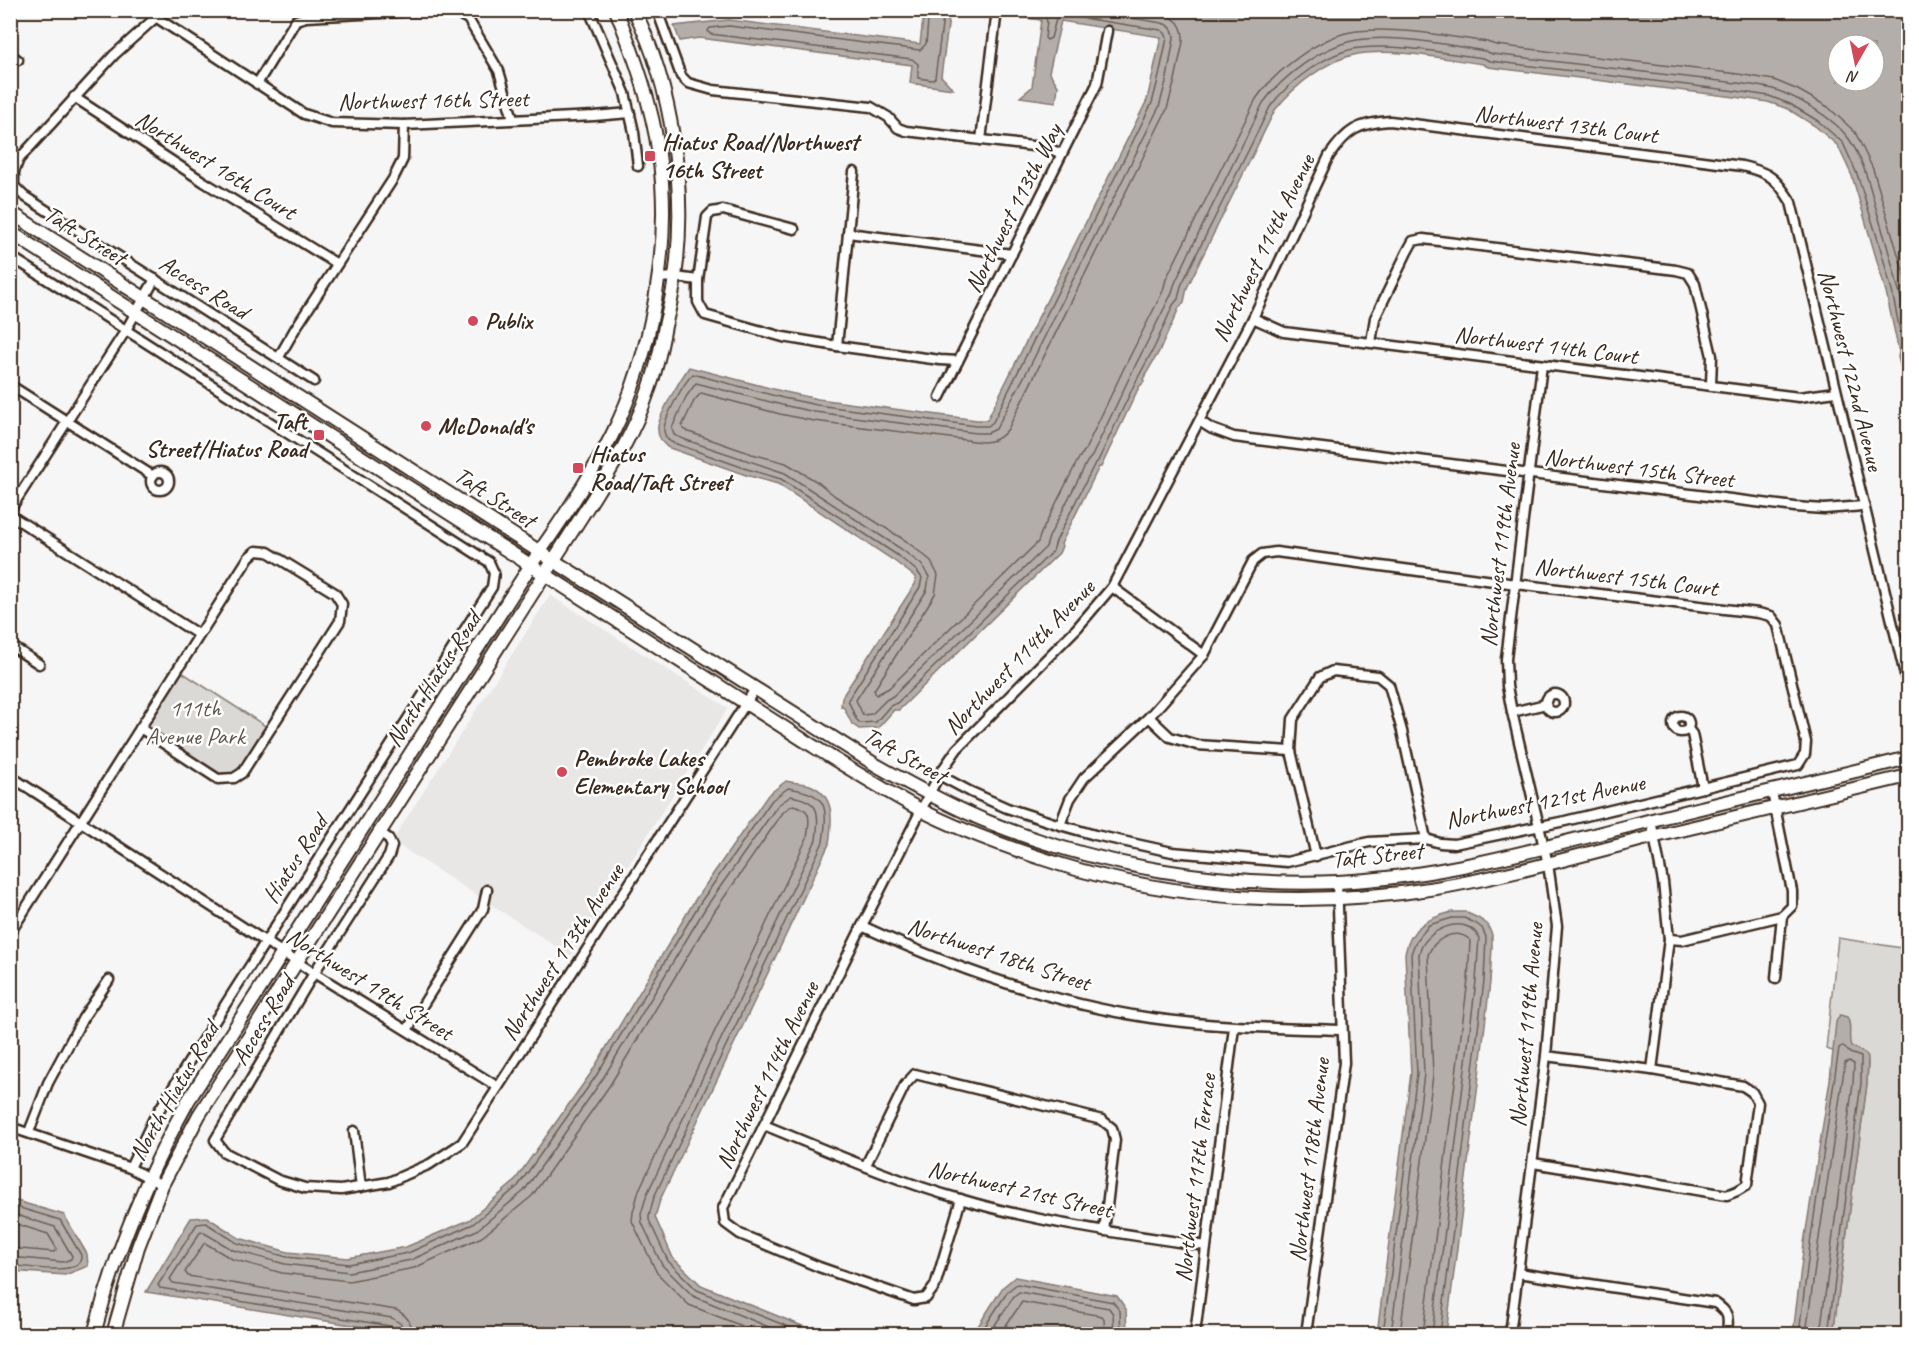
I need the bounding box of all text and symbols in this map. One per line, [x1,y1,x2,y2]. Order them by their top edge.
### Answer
north arrow [1826,33,1886,93]
text: N [1844,66,1860,87]
street label: Northwest 16th Street [337,83,531,117]
street label: Northwest 13th Court [1473,98,1661,150]
street label: Northwest 16th Court [130,104,304,228]
street label: Northwest 113th Way [958,117,1069,297]
place label: Hiatus Road/Northwest 16th Street [662,127,863,185]
street label: Northwest 114th Avenue [1205,147,1322,347]
marker: Hiatus Road/Northwest 16th Street [643,149,657,163]
street label: Taft Street [39,198,134,273]
street label: Access Road [154,248,257,328]
street label: Northwest 122nd Avenue [1812,266,1891,476]
place label: Publix [485,306,535,336]
marker: Publix [466,314,480,328]
street label: Northwest 14th Court [1453,319,1641,371]
place label: Taft Street/Hiatus Road [146,406,311,464]
place label: McDonald's [438,411,536,441]
marker: McDonald's [419,419,433,433]
marker: Taft Street/Hiatus Road [312,428,326,442]
place label: Hiatus Road/Taft Street [590,439,735,497]
street label: Northwest 119th Avenue [1473,439,1528,648]
street label: Northwest 15th Street [1543,442,1737,495]
street label: Taft Street [449,460,544,536]
marker: Hiatus Road/Taft Street [571,461,585,475]
street label: Northwest 15th Court [1533,551,1721,603]
street label: Northwest 114th Avenue [937,571,1102,741]
street label: North Hiatus Road [378,603,490,752]
park label: 111th Avenue Park [145,693,247,751]
street label: Taft Street [858,720,955,792]
place label: Pembroke Lakes Elementary School [574,743,731,801]
marker: Pembroke Lakes Elementary School [555,765,569,779]
street label: Northwest 121st Avenue [1443,767,1649,835]
street label: Hiatus Road [255,806,336,909]
street label: Taft Street [1330,835,1427,875]
street label: Northwest 113th Avenue [494,856,632,1046]
street label: Northwest 18th Street [904,910,1096,998]
street label: Northwest 119th Avenue [1502,919,1550,1128]
street label: Northwest 19th Street [281,921,460,1048]
street label: Access Road [225,967,303,1070]
street label: Northwest 114th Avenue [709,974,826,1174]
street label: North Hiatus Road [122,1013,228,1166]
street label: Northwest 118th Avenue [1282,1054,1337,1263]
street label: Northwest 117th Terrace [1167,1070,1223,1284]
street label: Northwest 21st Street [925,1153,1117,1225]

